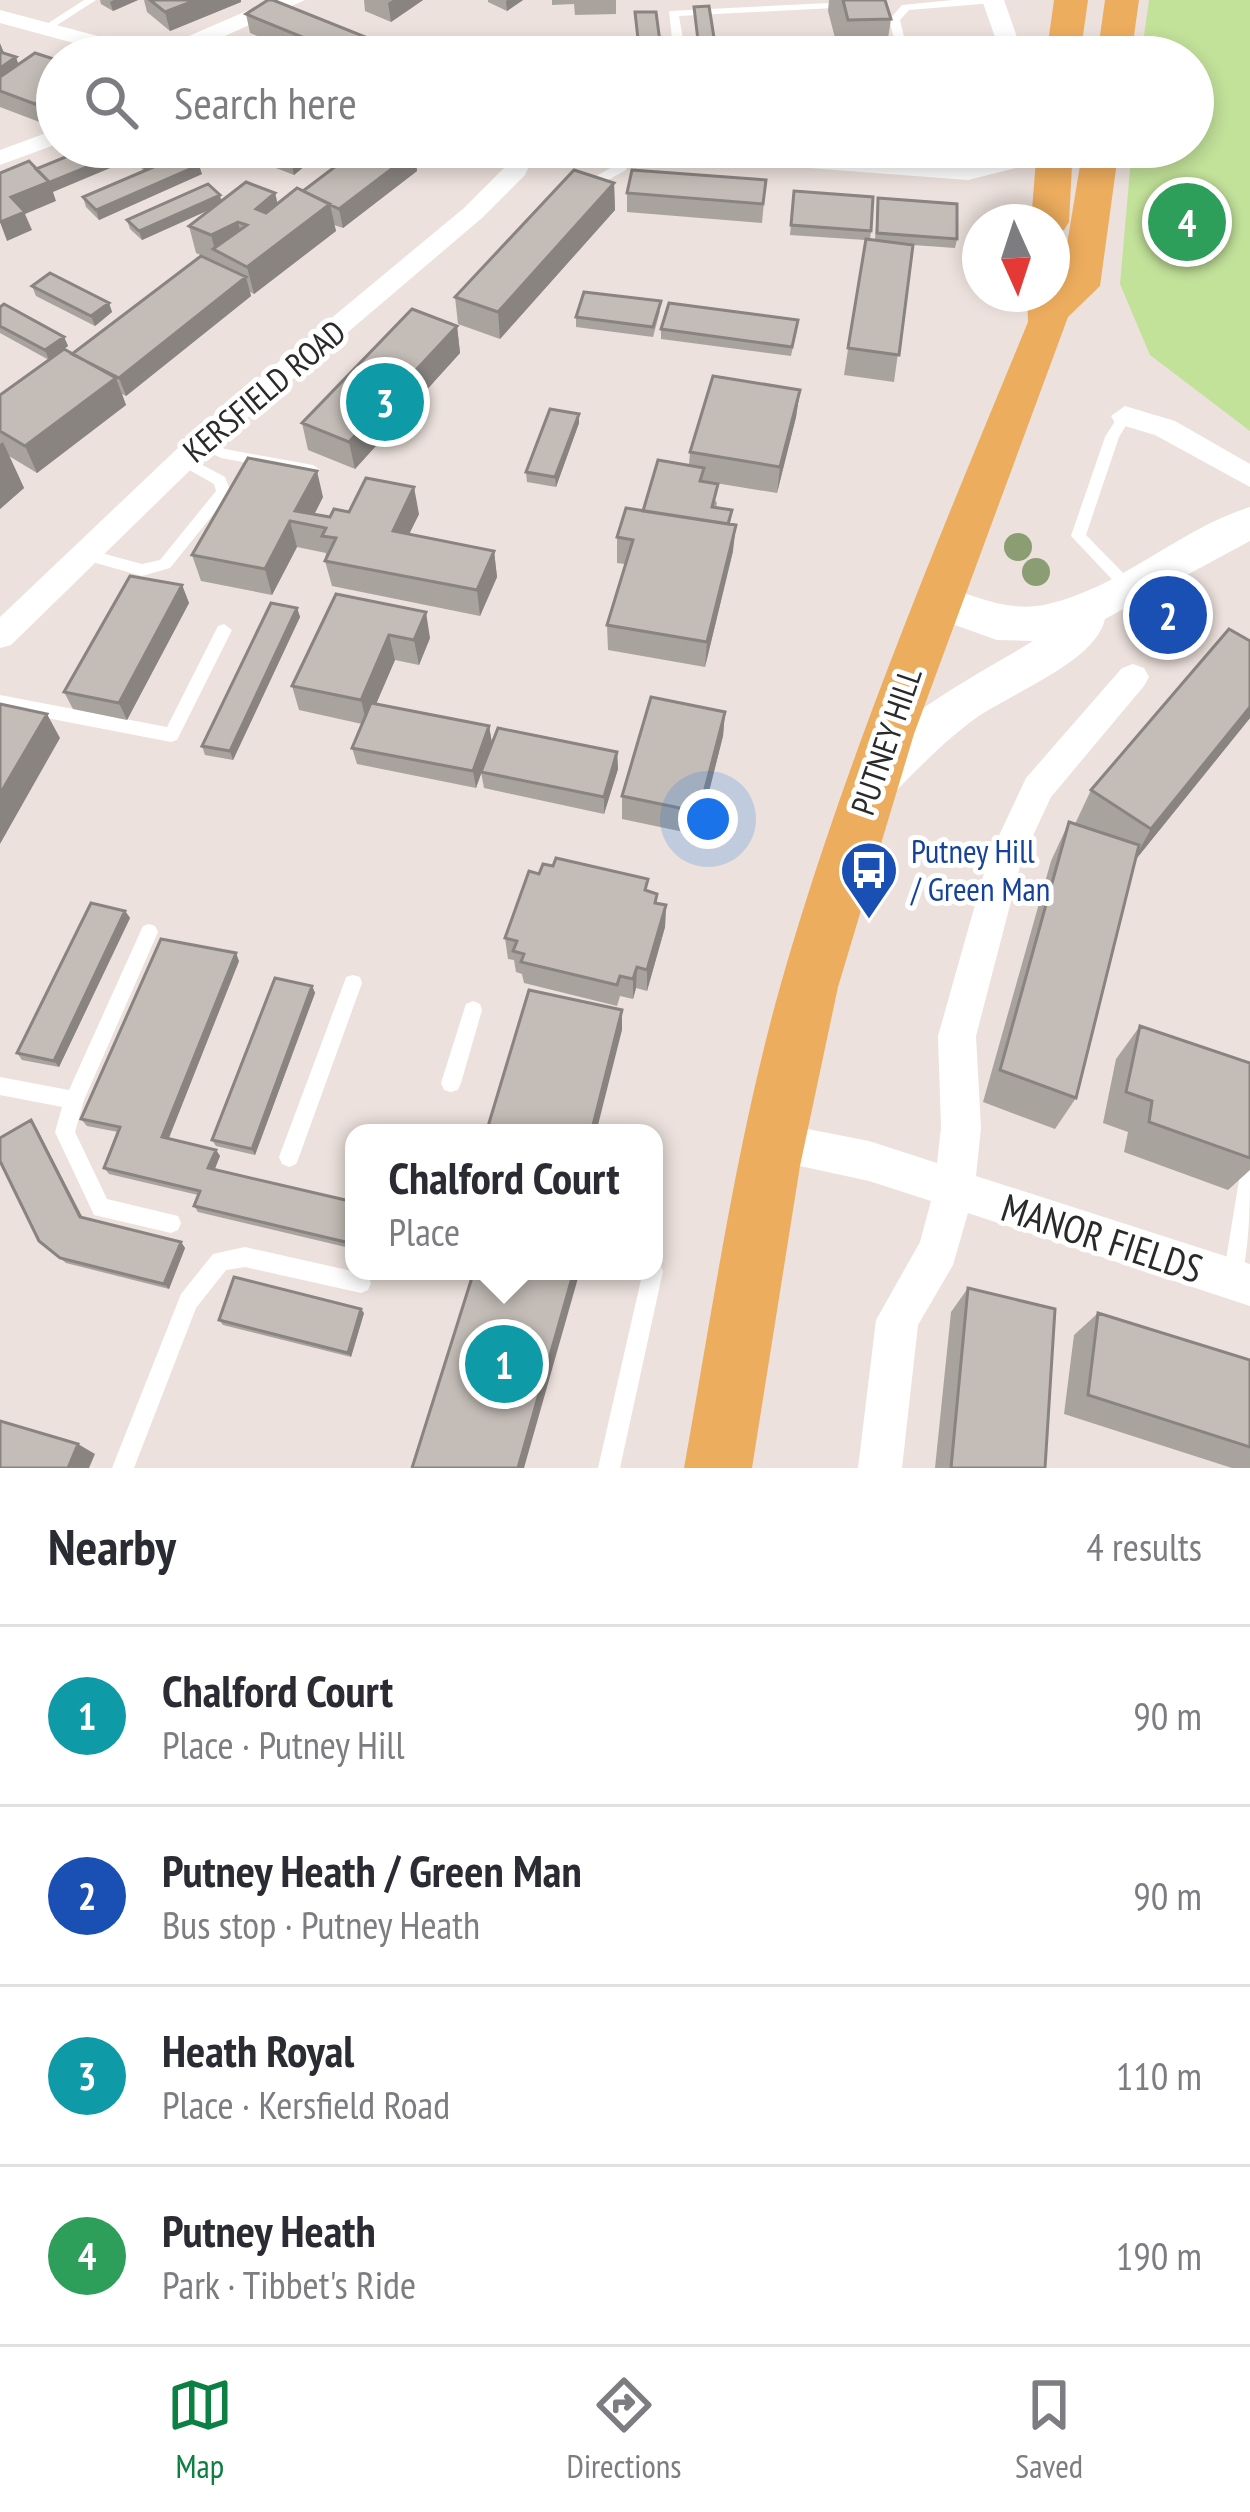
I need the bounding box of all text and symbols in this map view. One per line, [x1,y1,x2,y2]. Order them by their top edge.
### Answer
search box [36,36,1214,168]
icon: search [78,69,144,135]
text: Search here [174,73,357,131]
pin: 4 [1148,177,1226,267]
north arrow [962,204,1070,312]
street label: KERSFIELD ROAD [174,310,354,471]
pin: 3 [346,357,424,447]
pin: 2 [1129,570,1207,660]
street label: PUTNEY HILL [840,661,931,820]
your location [678,789,738,849]
place label: Putney Hill / Green Man [910,829,1050,910]
bus stop icon: Putney Hill / Green Man [838,839,900,921]
popup [345,1124,663,1280]
text: Chalford Court [389,1148,620,1206]
street label: MANOR FIELDS [995,1181,1209,1294]
text: Place [389,1206,460,1257]
pin: 1 [465,1319,543,1409]
text: Nearby [48,1513,176,1579]
text: 4 results [1086,1521,1202,1572]
text: Chalford Court [162,1661,393,1719]
text: 1 [78,1690,96,1741]
text: 90 m [1133,1690,1202,1741]
text: Place · Putney Hill [162,1719,405,1770]
text: Putney Heath / Green Man [162,1841,582,1899]
text: 2 [78,1870,96,1921]
text: 90 m [1133,1870,1202,1921]
text: Bus stop · Putney Heath [162,1899,480,1950]
text: Heath Royal [162,2021,354,2079]
text: 3 [78,2050,96,2101]
text: 110 m [1116,2050,1202,2101]
text: Place · Kersfield Road [162,2079,450,2130]
text: Putney Heath [162,2201,376,2259]
text: 4 [78,2230,96,2281]
text: 190 m [1116,2230,1202,2281]
text: Park · Tibbet's Ride [162,2259,416,2310]
tab: Map [167,2372,233,2487]
tab: Directions [567,2372,681,2487]
tab: Saved [1015,2372,1083,2487]

